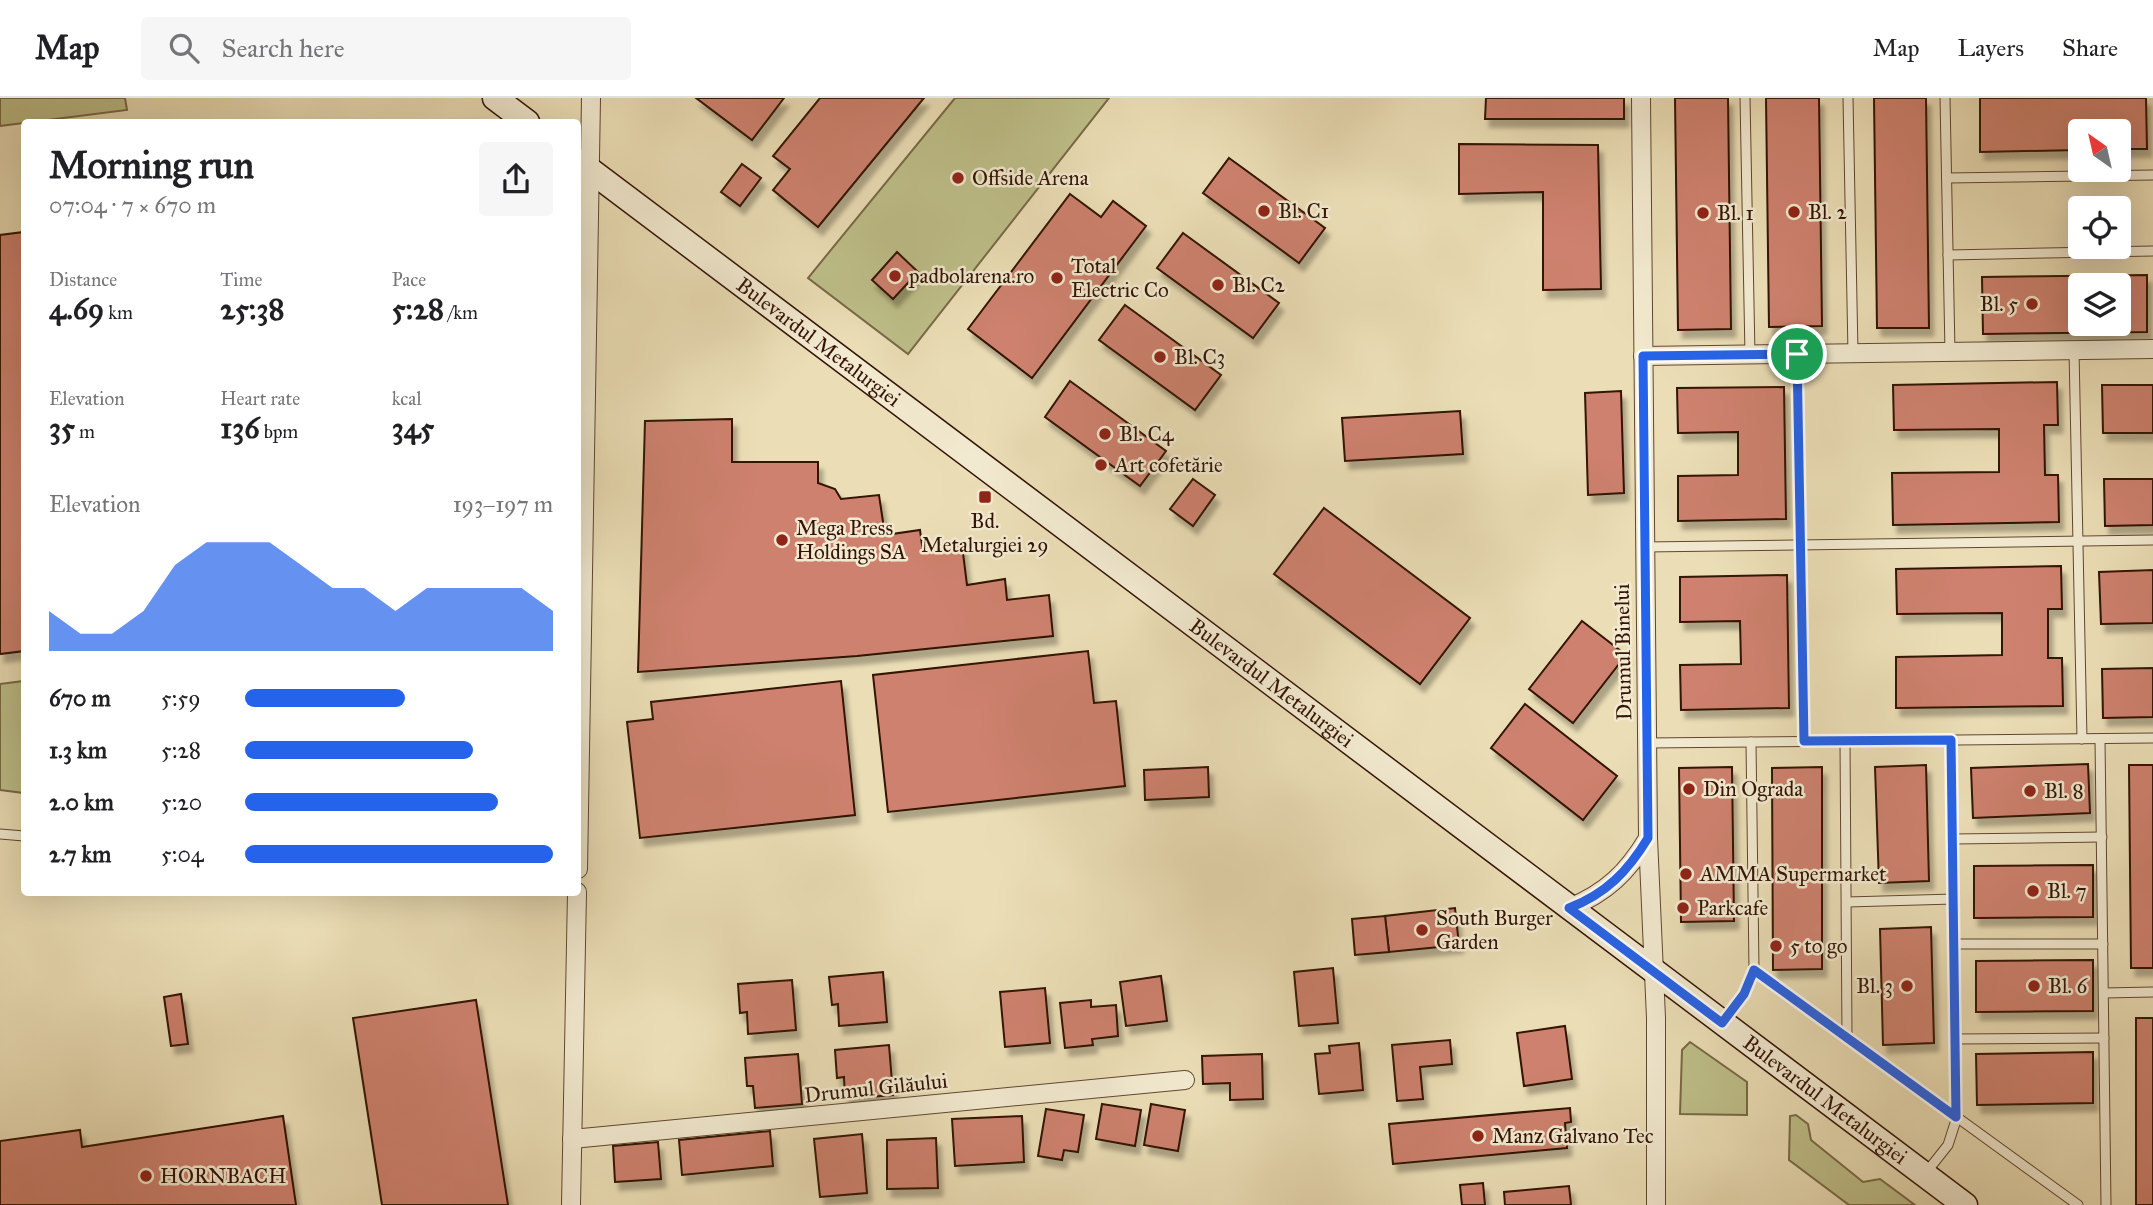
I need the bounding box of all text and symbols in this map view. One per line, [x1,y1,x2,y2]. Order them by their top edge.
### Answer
search box [141,17,631,80]
text: Map [35,28,99,68]
icon: search [165,29,203,67]
text: Search here [221,32,345,64]
text: Map [1873,33,1920,63]
text: Layers [1958,33,2024,63]
text: Share [2062,33,2118,63]
north arrow [2068,119,2132,182]
map controls [2068,119,2131,336]
text: Morning run [49,142,254,188]
button: share [479,142,553,216]
place label: Offside Arena [972,165,1089,191]
marker: Offside Arena [950,170,966,186]
text: 07:04 · 7 × 670 m [49,191,216,219]
button: locate [2068,196,2131,259]
place label: Bl. C1 [1278,198,1329,224]
place label: Bl. 2 [1808,199,1847,225]
place label: Bl. 1 [1717,200,1754,226]
marker: Bl. C1 [1256,203,1272,219]
marker: Bl. 2 [1786,204,1802,220]
marker: Bl. 1 [1695,205,1711,221]
place label: Total Electric Co [1071,253,1169,303]
place label: padbolarena.ro [908,263,1034,289]
text: Distance [49,268,117,291]
text: Time [220,268,262,291]
text: Pace [392,268,426,291]
marker: padbolarena.ro [887,268,903,284]
marker: Total Electric Co [1049,270,1065,286]
street label: Bulevardul Metalurgiei [731,272,906,412]
place label: Bl. C2 [1232,272,1286,298]
button: layers [2068,273,2131,336]
marker: Bl. C2 [1210,277,1226,293]
text: 4.69 [49,291,104,327]
text: 25:38 [220,291,284,327]
text: 5:28 [392,291,444,327]
place label: Bl. 5 [1980,291,2018,317]
marker: Bl. 5 [2024,296,2040,312]
text: km [104,301,133,324]
text: /km [444,301,478,324]
pin [1767,324,1827,384]
icon: arrive [1778,335,1816,373]
place label: Bl. C3 [1174,344,1225,370]
marker: Bl. C3 [1152,349,1168,365]
text: Elevation [49,387,124,410]
text: Heart rate [220,387,300,410]
text: kcal [392,387,422,410]
text: 35 [49,410,75,446]
text: 136 [220,410,260,446]
text: 345 [392,410,434,446]
text: m [75,420,95,443]
text: bpm [260,420,298,443]
place label: Bl. C4 [1119,421,1175,447]
marker: Bl. C4 [1097,426,1113,442]
place label: Art cofetărie [1114,452,1223,478]
marker: Art cofetărie [1093,457,1109,473]
marker: Bd. Metalurgiei 29 [977,489,993,505]
text: Elevation [49,490,140,518]
text: 193–197 m [453,490,553,518]
place label: Bd. Metalurgiei 29 [921,508,1049,558]
place label: Mega Press Holdings SA [796,515,906,565]
marker: Mega Press Holdings SA [774,532,790,548]
street label: Drumul Binelui [1609,583,1637,721]
street label: Bulevardul Metalurgiei [1184,613,1359,753]
text: 670 m [49,684,111,712]
text: 5:59 [161,684,201,712]
text: 1.3 km [49,736,107,764]
text: 5:28 [161,736,201,764]
place label: Din Ograda [1703,776,1803,802]
place label: Bl. 8 [2044,778,2084,804]
marker: Din Ograda [1681,781,1697,797]
marker: Bl. 8 [2022,783,2038,799]
text: 2.0 km [49,788,114,816]
text: 5:20 [161,788,202,816]
text: 2.7 km [49,840,111,868]
text: 5:04 [161,840,204,868]
place label: AMMA Supermarket [1699,861,1887,887]
marker: AMMA Supermarket [1678,866,1694,882]
place label: Bl. 7 [2047,878,2087,904]
marker: Bl. 7 [2025,883,2041,899]
place label: Parkcafe [1697,895,1768,921]
marker: Parkcafe [1675,900,1691,916]
place label: South Burger Garden [1436,905,1553,955]
marker: South Burger Garden [1414,922,1430,938]
place label: 5 to go [1790,933,1848,959]
marker: 5 to go [1768,938,1784,954]
place label: Bl. 3 [1856,973,1893,999]
place label: Bl. 6 [2048,973,2088,999]
marker: Bl. 3 [1899,978,1915,994]
marker: Bl. 6 [2026,978,2042,994]
street label: Bulevardul Metalurgiei [1738,1029,1913,1170]
street label: Drumul Gilăului [803,1068,949,1108]
place label: Manz Galvano Tec [1492,1123,1654,1149]
marker: Manz Galvano Tec [1470,1128,1486,1144]
place label: HORNBACH [160,1163,286,1189]
marker: HORNBACH [138,1168,154,1184]

